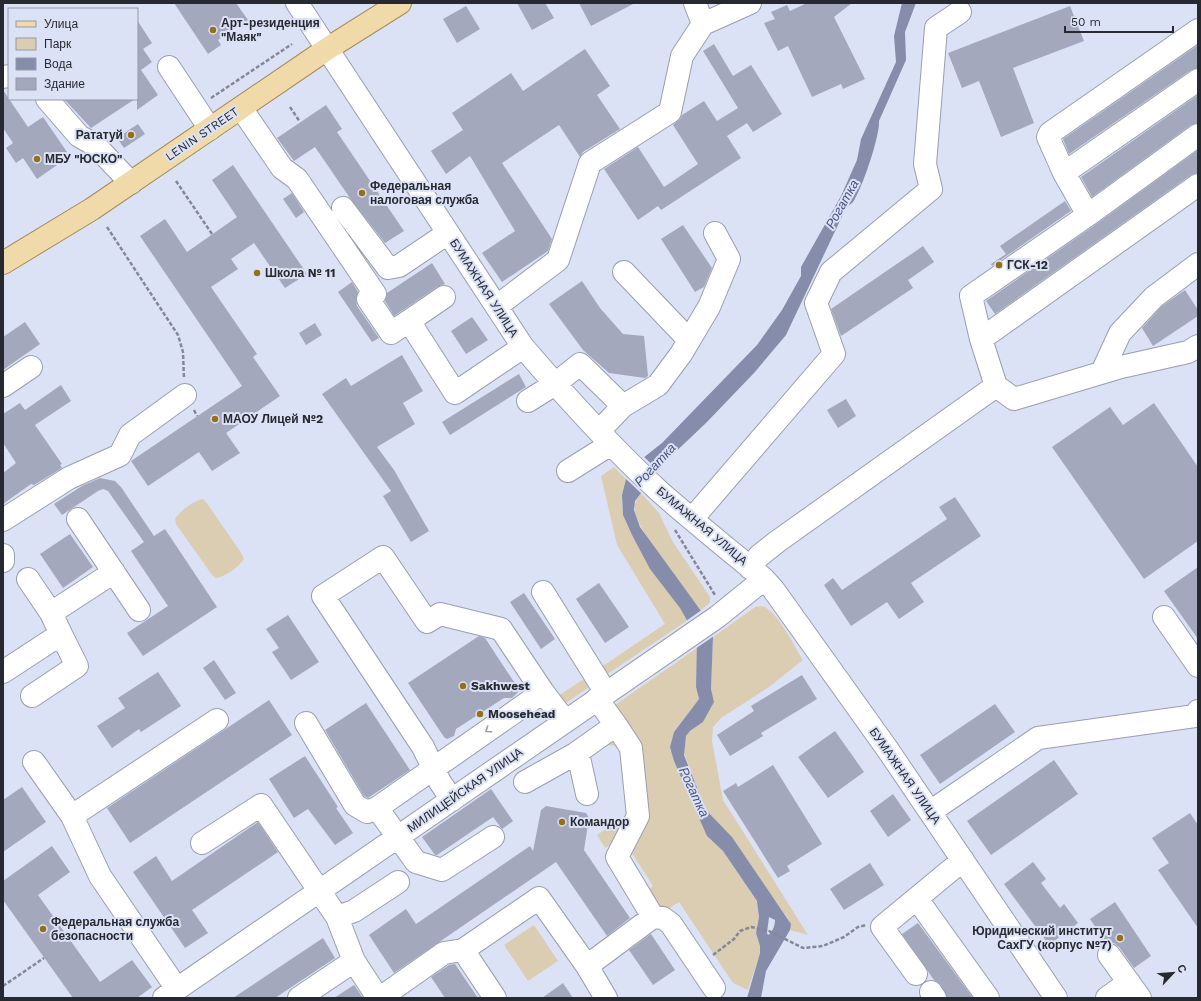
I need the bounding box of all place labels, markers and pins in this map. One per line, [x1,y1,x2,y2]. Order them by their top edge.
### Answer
place label: Арт-резиденция "Маяк" [221,16,320,44]
marker: Арт-резиденция "Маяк" [208,25,218,35]
place label: Рататуй [76,128,123,142]
marker: Рататуй [126,130,136,140]
place label: МБУ "ЮСКО" [45,152,123,166]
marker: МБУ "ЮСКО" [32,154,42,164]
place label: Федеральная налоговая служба [370,179,479,207]
marker: Федеральная налоговая служба [357,188,367,198]
place label: ГСК-12 [1007,258,1048,272]
marker: ГСК-12 [994,260,1004,270]
place label: Школа № 11 [265,266,335,280]
marker: Школа № 11 [252,268,262,278]
place label: МАОУ Лицей №2 [223,412,323,426]
marker: МАОУ Лицей №2 [210,414,220,424]
place label: Sakhwest [471,679,530,693]
marker: Sakhwest [458,681,468,691]
place label: Moosehead [488,707,555,721]
marker: Moosehead [475,709,485,719]
place label: Командор [570,815,629,829]
marker: Командор [557,817,567,827]
place label: Федеральная служба безопасности [51,915,179,943]
marker: Федеральная служба безопасности [38,924,48,934]
place label: Юридический институт СахГУ (корпус №7) [972,924,1112,952]
marker: Юридический институт СахГУ (корпус №7) [1115,933,1125,943]

